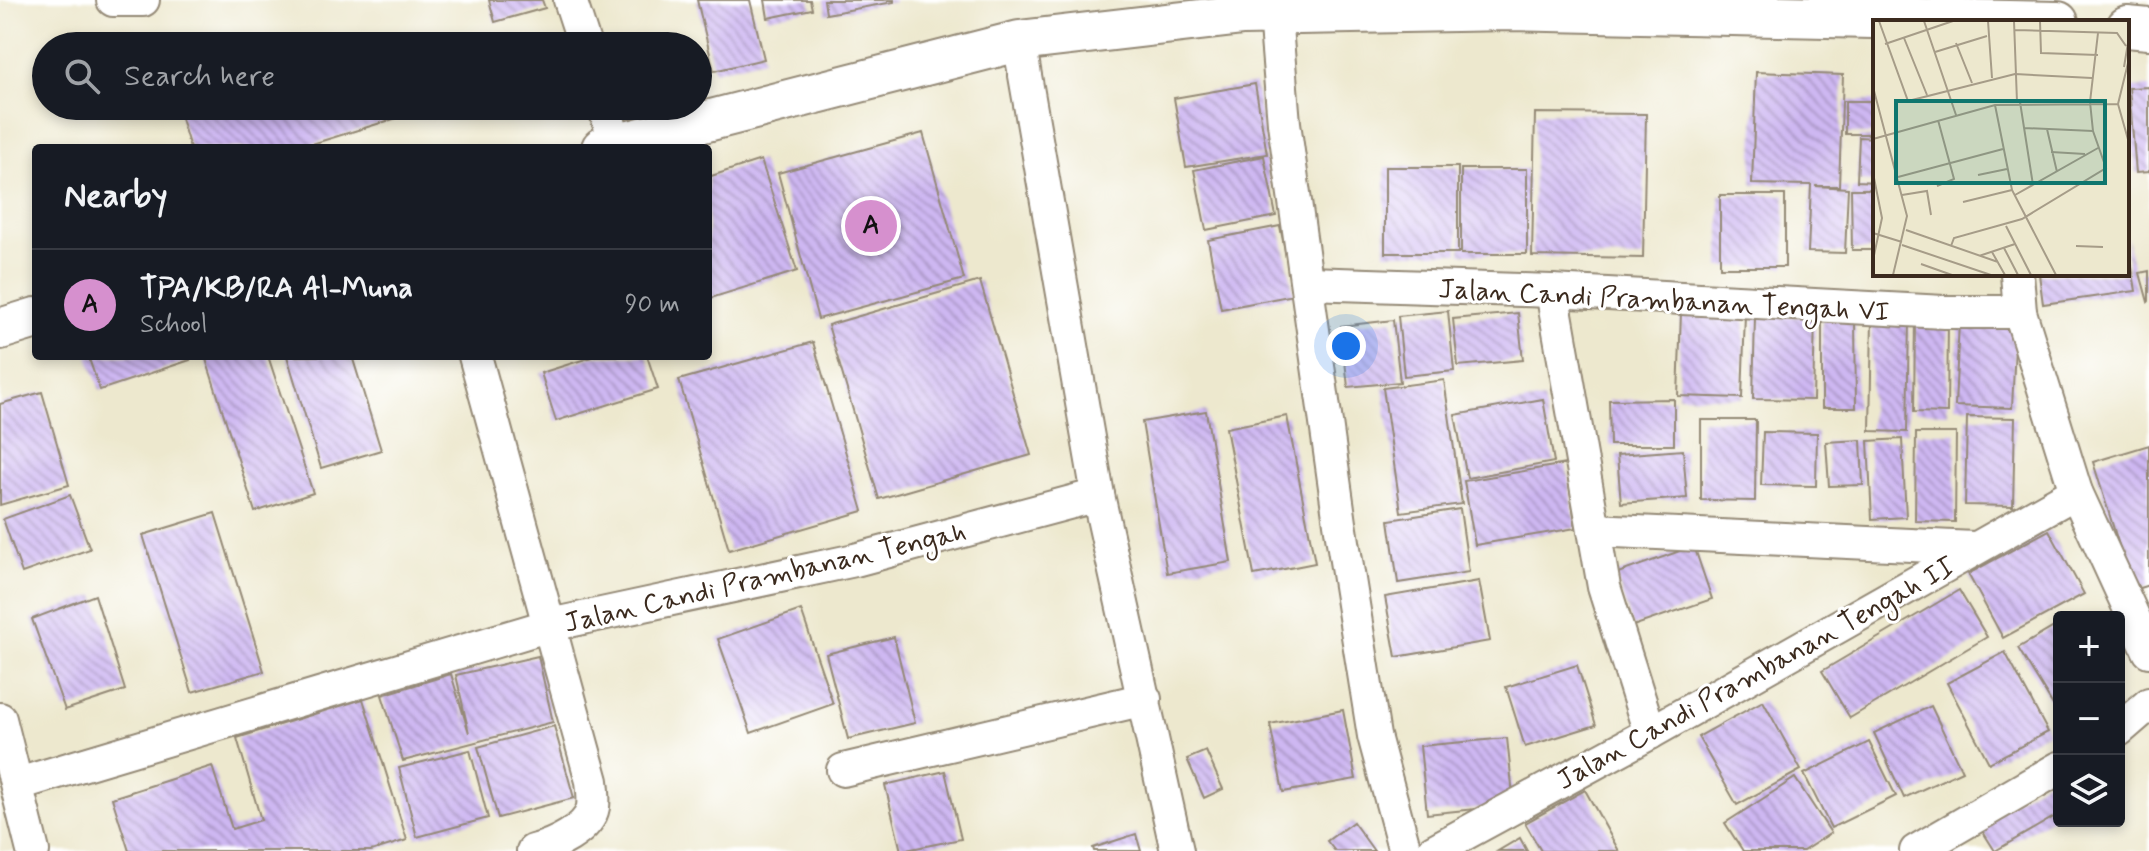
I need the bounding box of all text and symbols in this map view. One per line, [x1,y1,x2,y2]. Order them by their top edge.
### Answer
inset map [1873,20,2129,276]
search box [32,32,712,120]
icon: search [60,54,104,98]
text: Search here [124,57,275,96]
text: Nearby [64,174,168,219]
pin: A [845,196,897,256]
text: TPA/KB/RA Al-Muna [140,269,413,308]
street label: Jalan Candi Prambanan Tengah VI [1437,271,1890,334]
text: A [81,288,99,322]
text: 90 m [625,288,680,322]
text: School [140,308,207,342]
your location [1326,326,1366,366]
street label: Jalan Candi Prambanan Tengah [561,514,971,645]
street label: Jalan Candi Prambanan Tengah II [1550,549,1963,801]
map controls [2053,611,2125,827]
button: + [2053,611,2125,683]
button: − [2053,683,2125,755]
button: layers [2053,755,2125,827]

